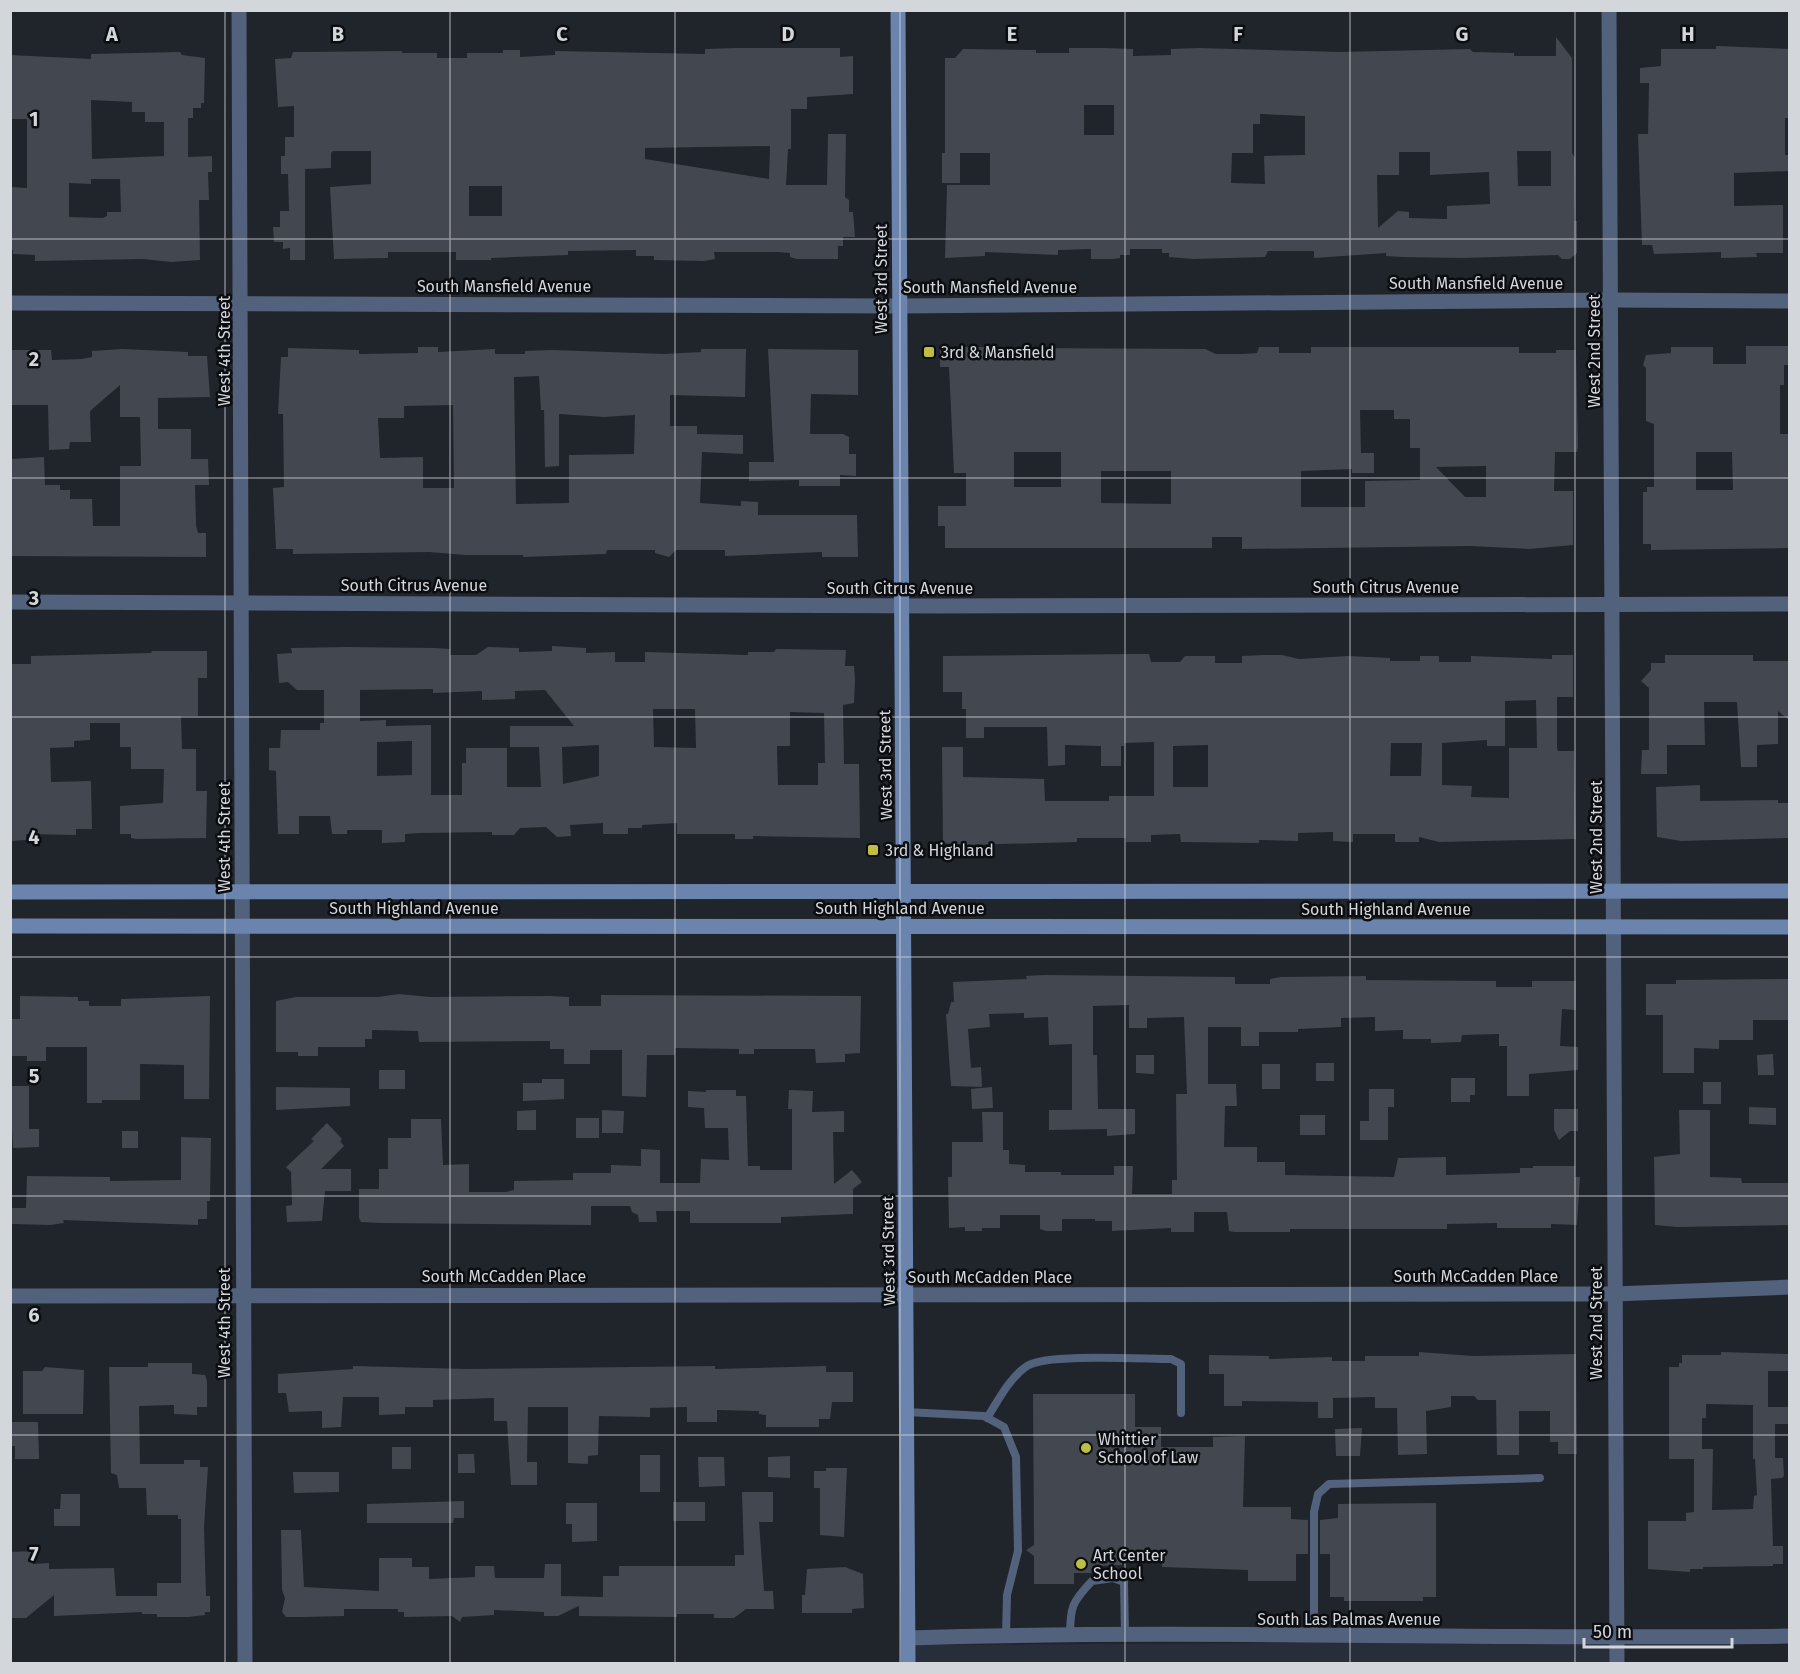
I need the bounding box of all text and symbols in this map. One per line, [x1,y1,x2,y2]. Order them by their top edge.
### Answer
text: A [105,22,119,46]
text: B [332,22,344,46]
text: C [556,22,568,46]
text: D [781,22,795,46]
text: E [1007,22,1017,46]
text: F [1233,22,1243,46]
text: G [1456,22,1468,46]
text: H [1681,22,1695,46]
text: 1 [29,107,39,131]
street label: West 3rd Street [872,224,891,334]
street label: South Mansfield Avenue [1389,274,1563,293]
street label: South Mansfield Avenue [417,277,591,296]
street label: South Mansfield Avenue [903,278,1077,297]
street label: West 2nd Street [1585,294,1604,408]
street label: West 4th Street [215,295,234,406]
place label: 3rd & Mansfield [941,343,1055,362]
marker: 3rd & Mansfield [922,345,936,359]
text: 2 [29,347,39,371]
street label: South Citrus Avenue [341,576,487,595]
street label: South Citrus Avenue [1313,578,1459,597]
street label: South Citrus Avenue [827,579,973,598]
text: 3 [28,586,39,610]
street label: West 3rd Street [875,710,896,820]
street label: West 2nd Street [1587,780,1606,894]
street label: West 4th Street [215,781,234,892]
text: 4 [28,825,40,849]
place label: 3rd & Highland [885,841,994,860]
marker: 3rd & Highland [866,843,880,857]
street label: South Highland Avenue [329,899,499,918]
street label: South Highland Avenue [815,899,985,918]
street label: South Highland Avenue [1301,900,1471,919]
text: 5 [29,1064,40,1088]
street label: West 3rd Street [878,1196,899,1306]
street label: West 2nd Street [1587,1266,1606,1380]
street label: West 4th Street [215,1267,234,1378]
street label: South McCadden Place [422,1267,586,1286]
street label: South McCadden Place [1394,1267,1558,1286]
street label: South McCadden Place [908,1268,1072,1287]
text: 6 [28,1303,40,1327]
place label: Whittier School of Law [1098,1430,1199,1467]
marker: Whittier School of Law [1079,1441,1093,1455]
text: 7 [29,1542,39,1566]
place label: Art Center School [1093,1546,1166,1583]
marker: Art Center School [1074,1557,1088,1571]
street label: South Las Palmas Avenue [1257,1610,1441,1629]
scale bar [1584,1611,1732,1649]
text: 50 m [1593,1621,1632,1643]

